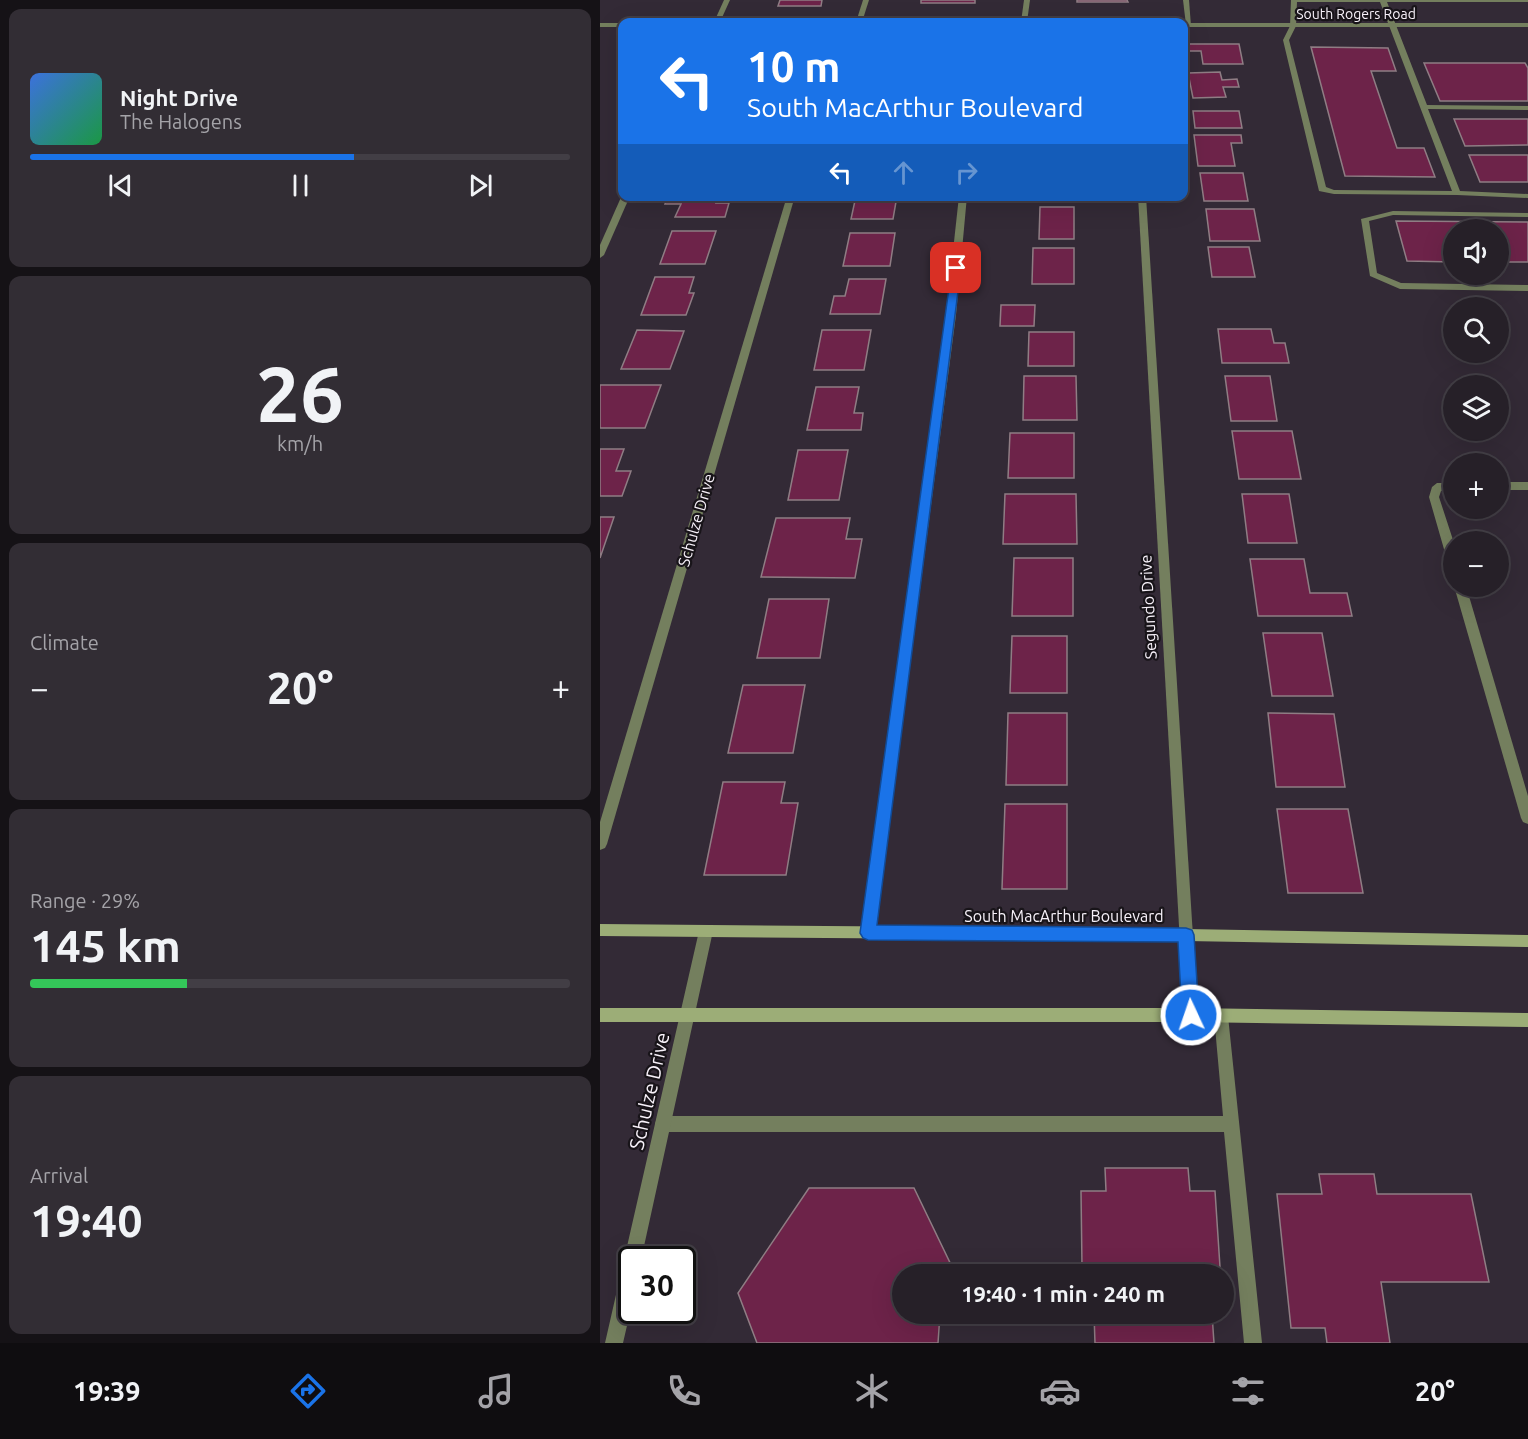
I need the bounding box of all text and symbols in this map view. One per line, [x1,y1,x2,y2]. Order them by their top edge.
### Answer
street label: South Rogers Road [1296,6,1416,22]
icon: left [648,42,726,120]
text: 10 m [747,43,841,90]
text: Night Drive [120,85,238,110]
text: South MacArthur Boulevard [747,92,1083,122]
text: The Halogens [120,110,242,133]
icon: left [824,156,857,189]
icon: ahead [887,156,920,189]
icon: right [950,156,983,189]
icon: previous [104,169,137,202]
icon: pause [284,169,317,202]
icon: next [464,169,497,202]
map controls [1443,219,1509,597]
button: sound [1443,219,1509,285]
pin [930,242,981,293]
icon: arrive [939,251,972,284]
button: search [1443,297,1509,363]
text: 26 [256,349,344,437]
button: layers [1443,375,1509,441]
text: km/h [277,432,323,455]
button: + [1443,453,1509,519]
street label: Schulze Drive [674,471,718,569]
button: − [1443,531,1509,597]
street label: Segundo Drive [1136,554,1160,660]
text: Climate [30,631,99,654]
text: 20° [267,662,333,713]
text: − [30,669,49,706]
text: + [551,669,570,706]
text: Range · 29% [30,889,140,912]
street label: South MacArthur Boulevard [964,907,1164,925]
text: 145 km [30,920,181,971]
position arrow [1159,983,1223,1047]
street label: Schulze Drive [624,1030,674,1152]
text: Arrival [30,1164,88,1187]
text: 19:40 [30,1195,143,1246]
speed limit sign: 30 [618,1246,696,1324]
text: 19:40 · 1 min · 240 m [961,1281,1165,1306]
icon: directions [287,1370,329,1412]
icon: music [475,1370,517,1412]
icon: phone [663,1370,705,1412]
icon: climate [851,1370,893,1412]
icon: car [1039,1370,1081,1412]
icon: filters [1227,1370,1269,1412]
text: 19:39 [73,1376,141,1406]
text: 20° [1415,1376,1455,1406]

